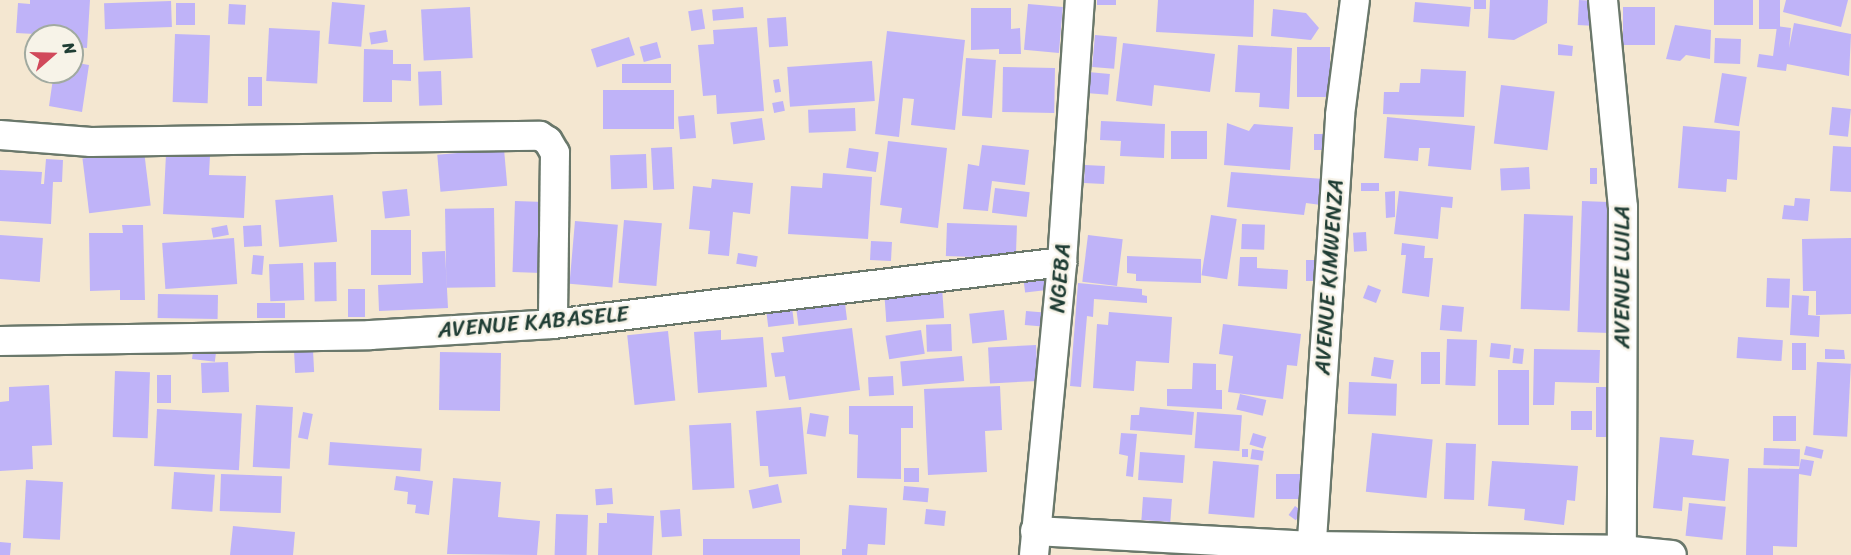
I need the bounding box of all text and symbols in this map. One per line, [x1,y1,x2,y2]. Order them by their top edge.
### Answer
north arrow [24,24,84,84]
text: N [54,38,85,59]
street label: AVENUE KIMWENZA [1309,176,1349,378]
street label: AVENUE LUILA [1609,205,1635,349]
street label: NGEBA [1044,242,1076,314]
street label: AVENUE KABASELE [437,301,629,343]

